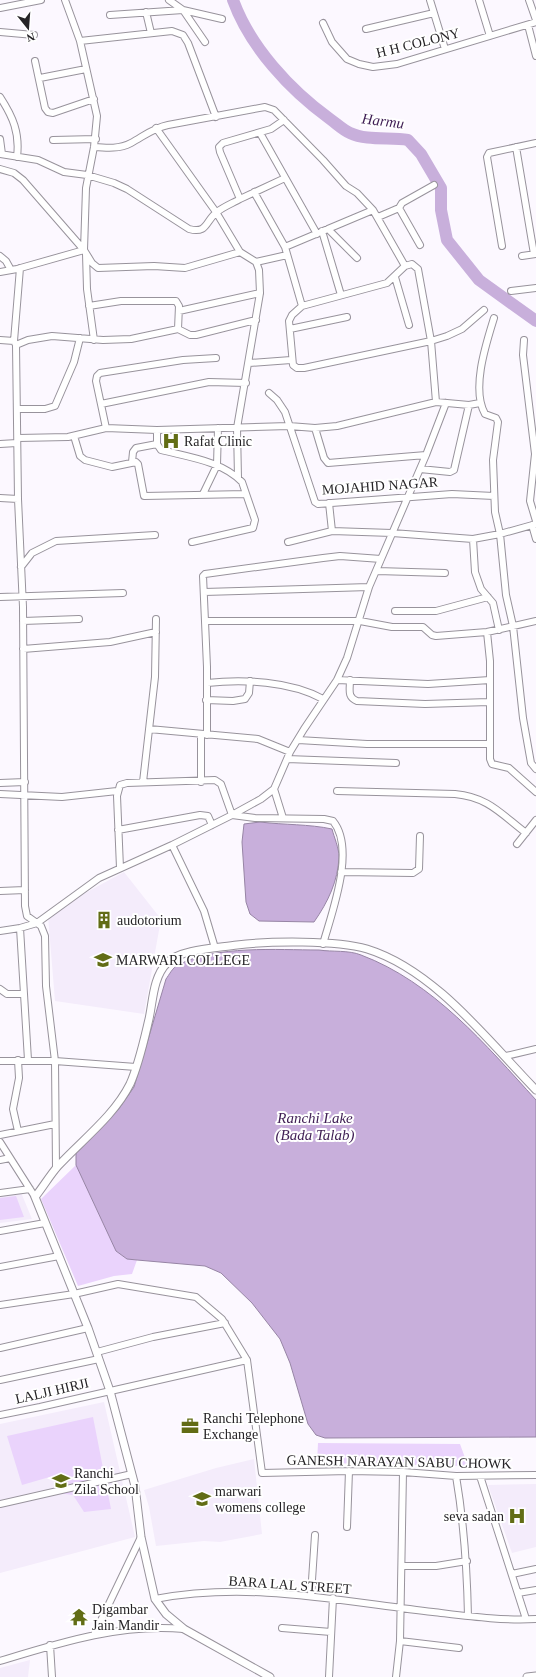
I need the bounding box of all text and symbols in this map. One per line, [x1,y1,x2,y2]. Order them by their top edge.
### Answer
north arrow [8,8,48,48]
street label: H H COLONY [375,25,461,61]
text: N [25,31,36,44]
water label: Harmu [360,110,405,132]
hospital icon: Rafat Clinic [161,431,181,451]
place label: Rafat Clinic [184,434,252,449]
street label: MOJAHID NAGAR [321,474,439,498]
building icon: audotorium [94,910,114,930]
place label: audotorium [117,913,182,928]
school or university icon: MARWARI COLLEGE [93,950,113,970]
place label: MARWARI COLLEGE [116,953,250,968]
water label: Ranchi Lake (Bada Talab) [275,1110,355,1144]
street label: LALJI HIRJI [14,1375,91,1407]
place label: Ranchi Telephone Exchange [203,1411,304,1442]
office icon: Ranchi Telephone Exchange [180,1416,200,1436]
street label: GANESH NARAYAN SABU CHOWK [287,1453,511,1471]
place label: Ranchi Zila School [74,1466,139,1497]
school or university icon: Ranchi Zila School [51,1471,71,1491]
place label: marwari womens college [215,1484,306,1515]
school or university icon: marwari womens college [192,1489,212,1509]
hospital icon: seva sadan [507,1506,527,1526]
place label: seva sadan [444,1509,504,1524]
street label: BARA LAL STREET [228,1573,352,1597]
place label: Digambar Jain Mandir [92,1602,160,1633]
temple icon: Digambar Jain Mandir [69,1607,89,1627]

